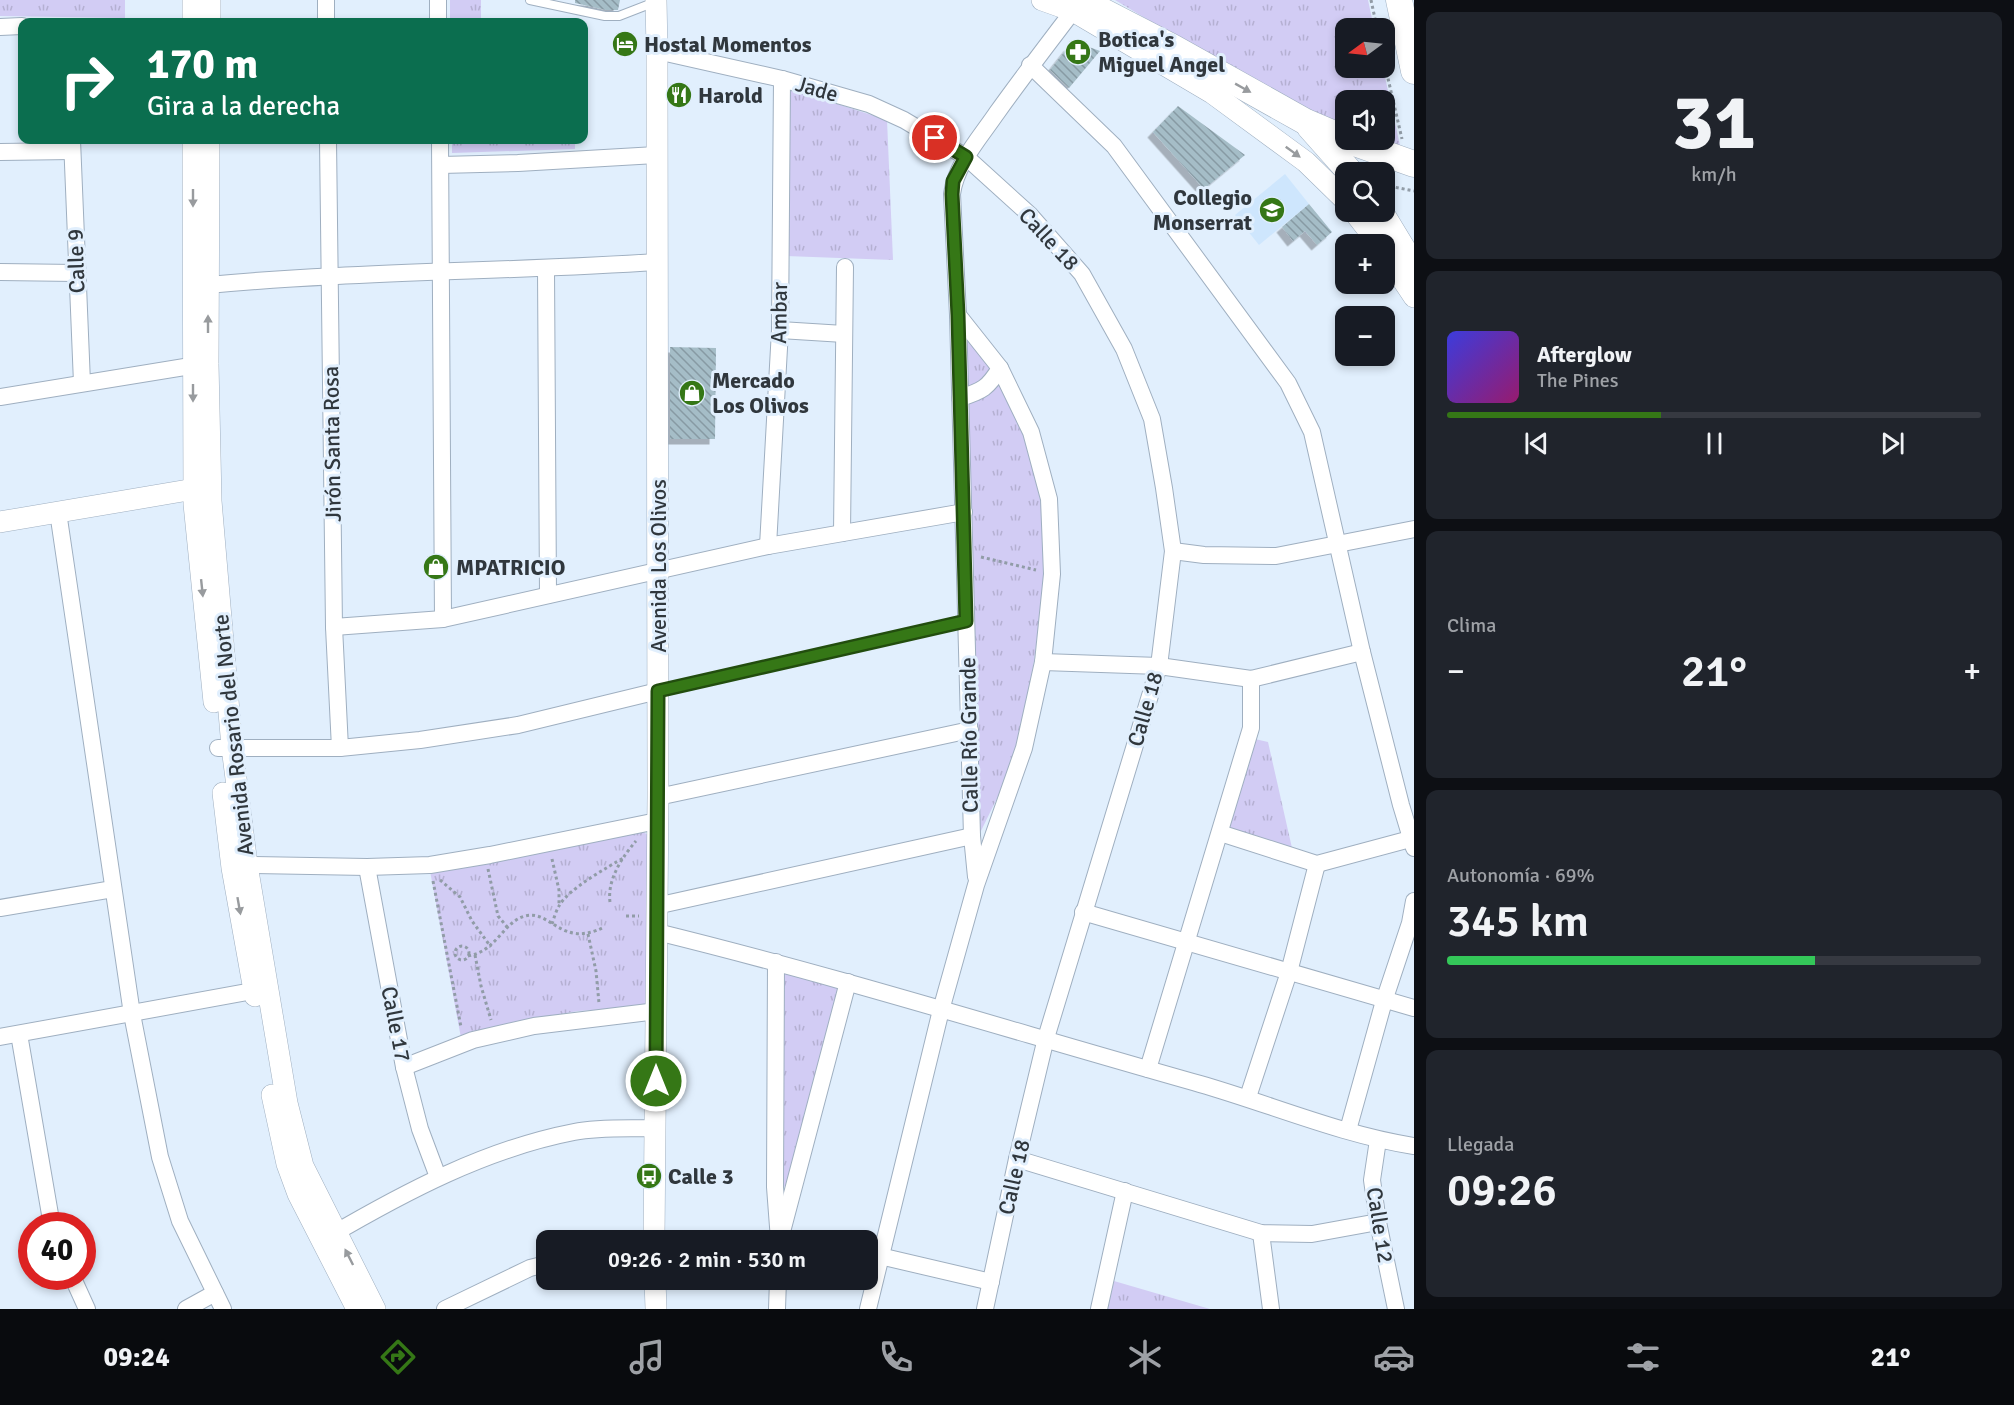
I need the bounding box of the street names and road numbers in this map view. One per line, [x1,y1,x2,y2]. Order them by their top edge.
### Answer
street label: Jade [793,70,841,108]
street label: Calle 18 [1013,202,1085,276]
street label: Calle 9 [61,228,91,294]
street label: Ambar [765,282,793,344]
street label: Jirón Santa Rosa [317,366,347,522]
street label: Avenida Los Olivos [645,479,672,653]
street label: Avenida Rosario del Norte [207,613,259,857]
street label: Calle Río Grande [954,657,984,813]
street label: Calle 18 [1121,669,1169,749]
street label: Calle 17 [375,984,417,1064]
street label: Calle 18 [992,1137,1036,1217]
street label: Calle 12 [1361,1185,1399,1265]

